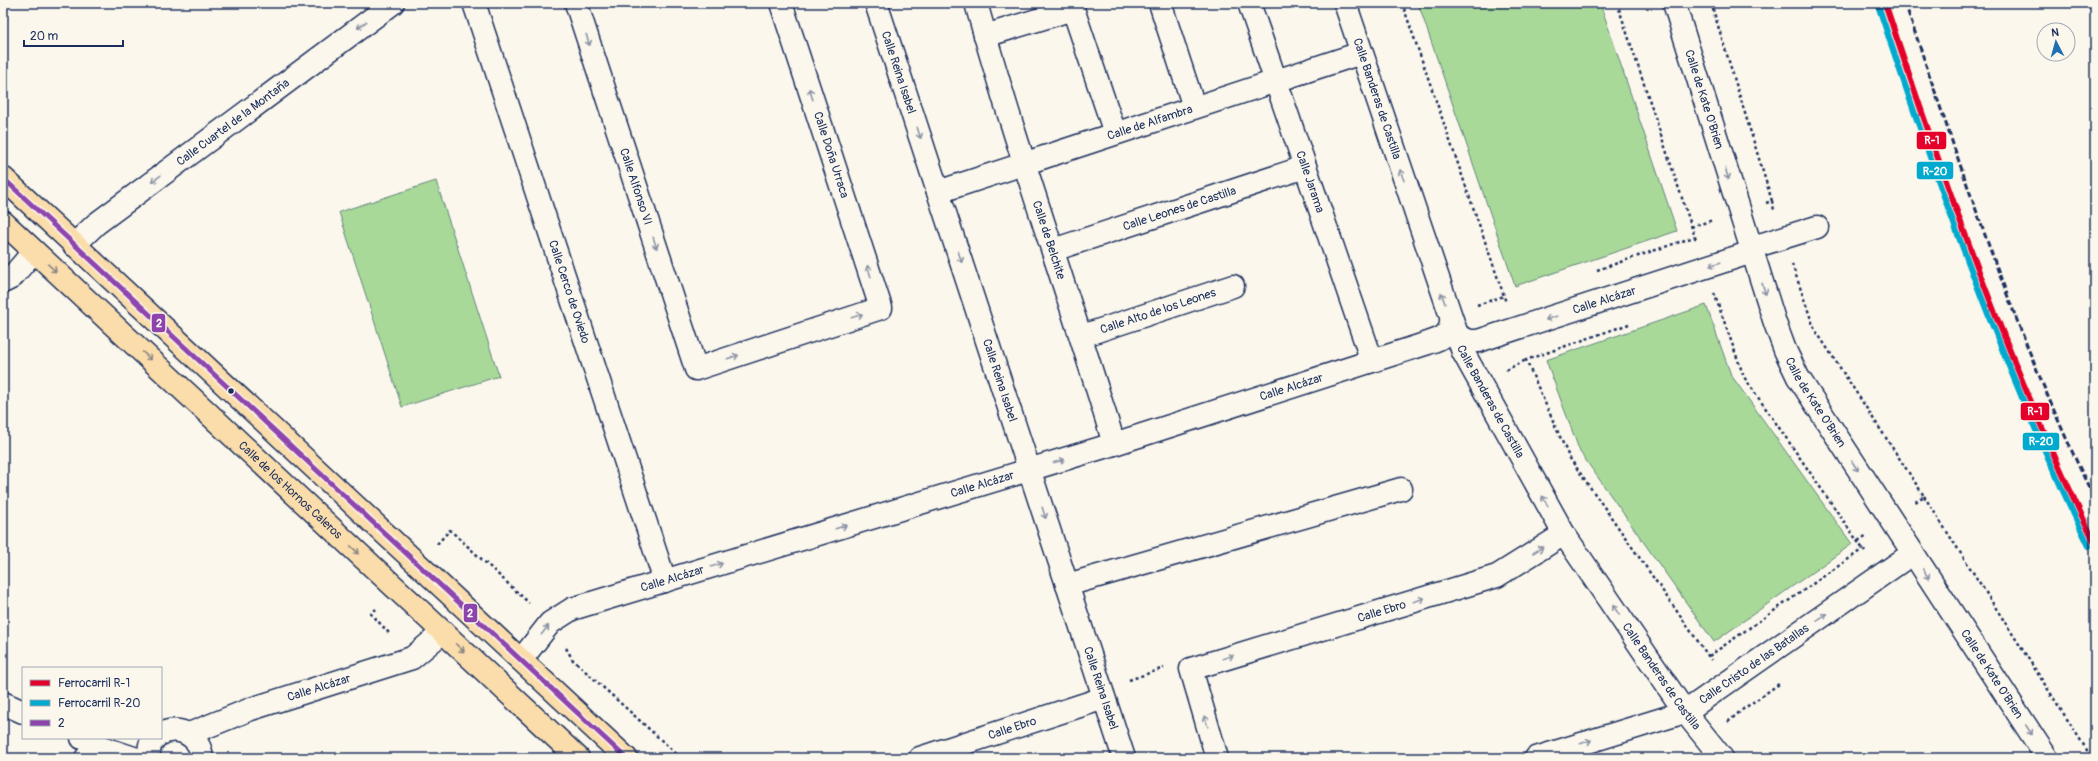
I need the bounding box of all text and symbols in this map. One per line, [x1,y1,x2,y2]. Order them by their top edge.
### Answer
one-way arrow [356,21,367,29]
scale bar [24,22,123,48]
north arrow [2036,22,2076,62]
text: N [2051,26,2060,39]
text: 20 m [30,29,59,44]
street label: Calle Reina Isabel [878,29,919,116]
one-way arrow [585,33,592,46]
street label: Calle Banderas de Castilla [1350,36,1405,162]
street label: Calle de Kate O'Brien [1682,48,1727,151]
street label: Calle Cuartel de la Montaña [173,75,293,169]
one-way arrow [806,88,814,100]
street label: Calle de Alfambra [1105,101,1195,143]
street label: Calle Doña Urraca [810,110,852,201]
one-way arrow [916,126,923,139]
line badge: R-1 [1916,131,1947,150]
text: R-1 [1924,134,1940,147]
street label: Calle Alfonso VI [617,146,656,227]
street label: Calle Jarama [1293,149,1328,215]
line badge: R-20 [1916,161,1954,180]
text: R-20 [1923,165,1948,178]
one-way arrow [1724,167,1731,180]
one-way arrow [1397,169,1405,181]
one-way arrow [151,174,162,183]
street label: Calle Leones de Castilla [1121,183,1238,234]
street label: Calle de Belchite [1029,199,1069,281]
one-way arrow [652,237,659,250]
street label: Calle Cerco de Oviedo [545,238,594,346]
one-way arrow [956,250,964,262]
one-way arrow [1708,261,1721,268]
one-way arrow [47,263,57,273]
one-way arrow [865,264,872,277]
street label: Calle Alcázar [1571,282,1639,317]
one-way arrow [1761,282,1768,295]
street label: Calle Alto de los Leones [1098,285,1218,337]
one-way arrow [1439,292,1446,305]
one-way arrow [850,312,863,319]
line badge: 2 [151,313,166,333]
one-way arrow [1545,315,1558,322]
text: 2 [156,317,162,330]
street label: Calle Reina Isabel [979,337,1021,424]
street label: Calle Banderas de Castilla [1454,343,1528,461]
one-way arrow [142,352,152,361]
one-way arrow [727,353,740,360]
street label: Calle de Kate O'Brien [1782,355,1849,450]
street label: Calle Alcázar [1258,370,1326,404]
unlabelled marker [226,386,236,396]
line badge: R-1 [2020,402,2050,421]
text: R-1 [2027,405,2043,418]
line badge: R-20 [2022,432,2060,451]
text: R-20 [2029,435,2054,448]
street label: Calle de los Hornos Caleros [235,438,346,542]
one-way arrow [1053,457,1066,464]
one-way arrow [1851,460,1859,471]
street label: Calle Alcázar [949,467,1017,501]
one-way arrow [1541,495,1549,507]
one-way arrow [1041,507,1048,520]
one-way arrow [835,523,848,530]
one-way arrow [350,545,360,555]
one-way arrow [1532,546,1543,554]
street label: Calle Alcázar [639,561,707,595]
one-way arrow [710,561,723,568]
one-way arrow [1922,569,1931,580]
street label: Calle Ebro [1356,596,1408,625]
one-way arrow [1413,596,1426,603]
line badge: 2 [463,603,478,623]
one-way arrow [1612,605,1620,616]
text: 2 [467,607,473,620]
one-way arrow [1816,612,1827,621]
street label: Calle Banderas de Castilla [1619,620,1704,733]
street label: Calle Cristo de las Batallas [1696,620,1812,707]
one-way arrow [540,624,549,635]
street label: Calle de Kate O'Brien [1957,627,2027,721]
one-way arrow [455,643,465,653]
street label: Calle Reina Isabel [1080,645,1122,731]
one-way arrow [1222,653,1234,661]
legend [22,667,162,739]
street label: Calle Alcázar [285,670,353,705]
text: Ferrocarril R-1 [58,676,130,691]
text: Ferrocarril R-20 [58,696,140,711]
street label: Calle Ebro [986,713,1039,743]
one-way arrow [1202,714,1209,727]
text: 2 [58,716,65,731]
one-way arrow [2025,724,2033,736]
one-way arrow [1580,738,1593,745]

